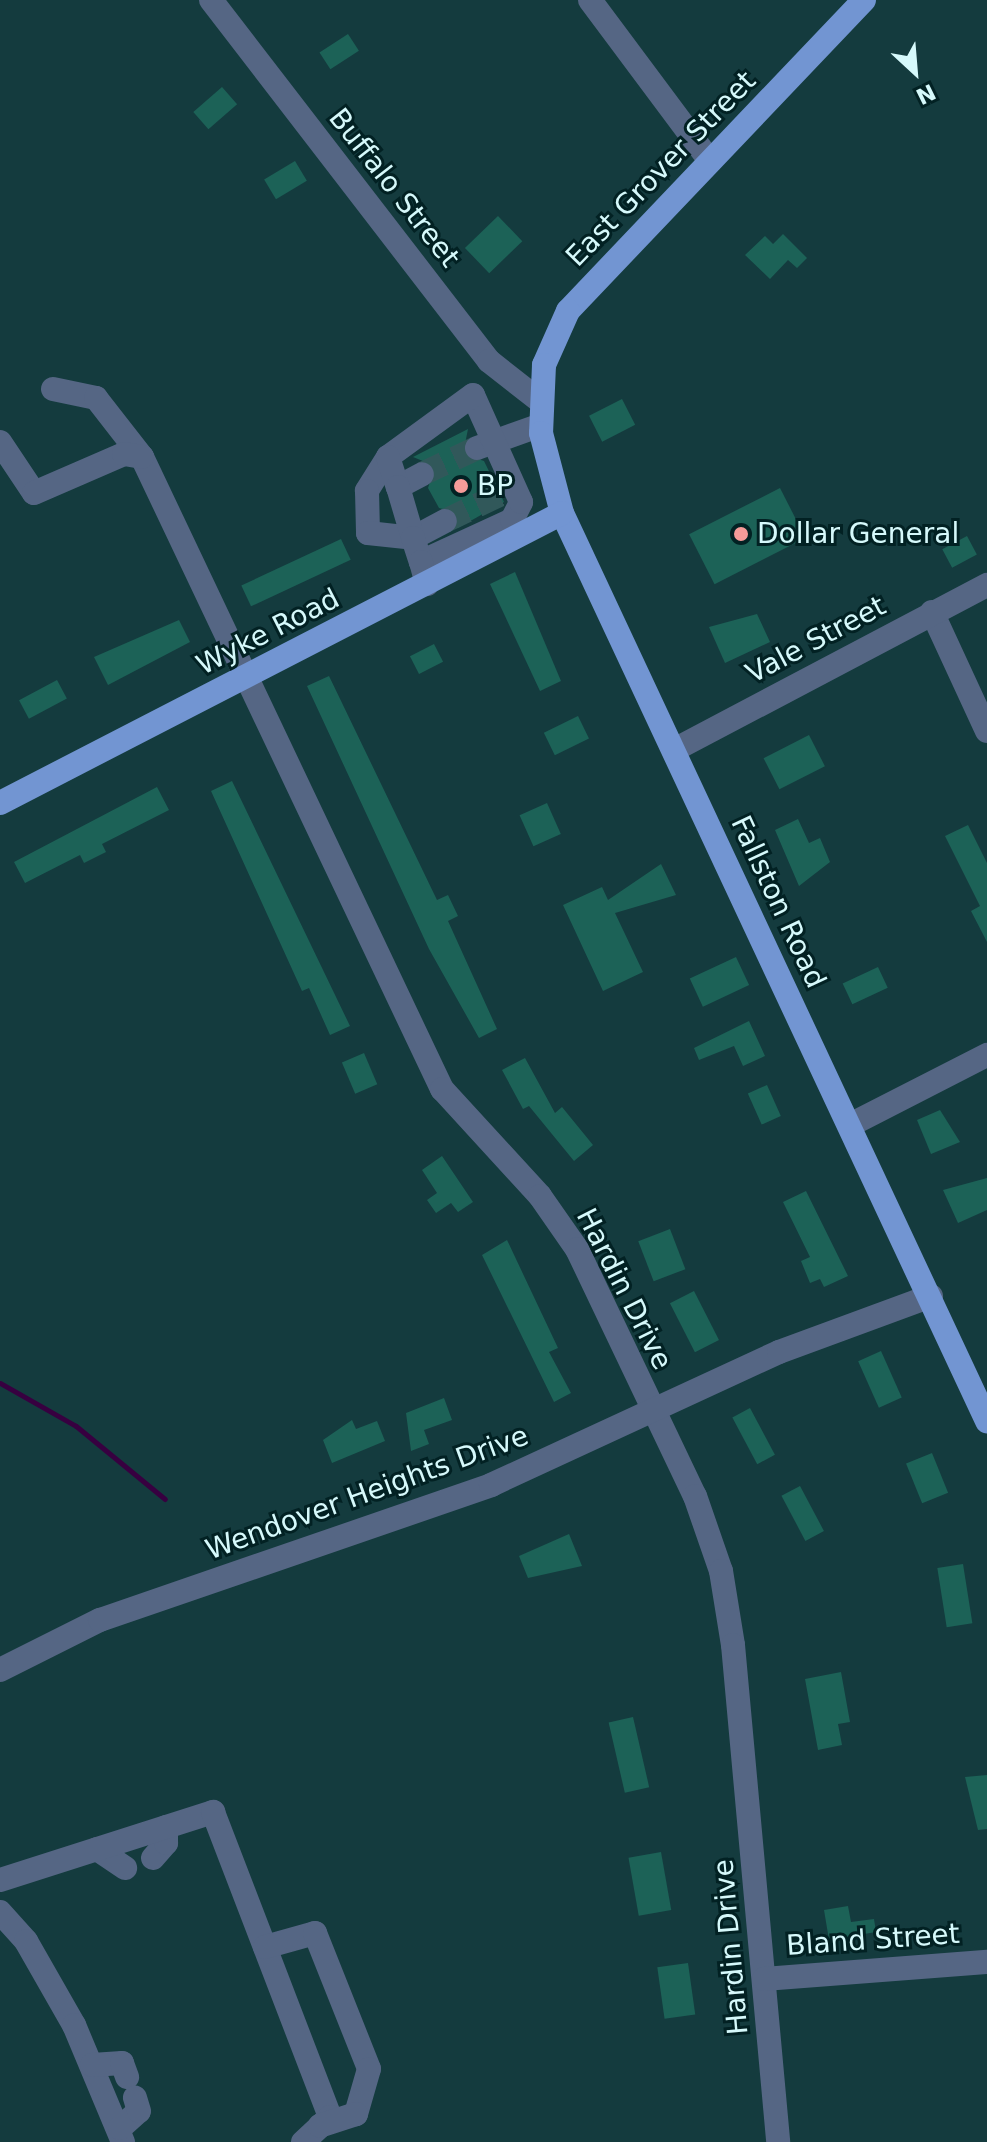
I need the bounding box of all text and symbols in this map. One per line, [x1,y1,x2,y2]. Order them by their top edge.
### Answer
north arrow [875,32,955,112]
street label: East Grover Street [559,64,763,274]
text: N [912,79,940,109]
street label: Buffalo Street [322,102,466,274]
place label: BP [477,469,513,503]
marker: BP [452,477,470,495]
place label: Dollar General [757,517,959,551]
marker: Dollar General [732,525,750,543]
street label: Wyke Road [191,582,345,682]
street label: Vale Street [741,589,891,691]
street label: Fallston Road [724,811,832,993]
street label: Hardin Drive [569,1203,679,1375]
street label: Wendover Heights Drive [201,1419,533,1567]
street label: Hardin Drive [707,1858,755,2036]
street label: Bland Street [785,1917,961,1963]

